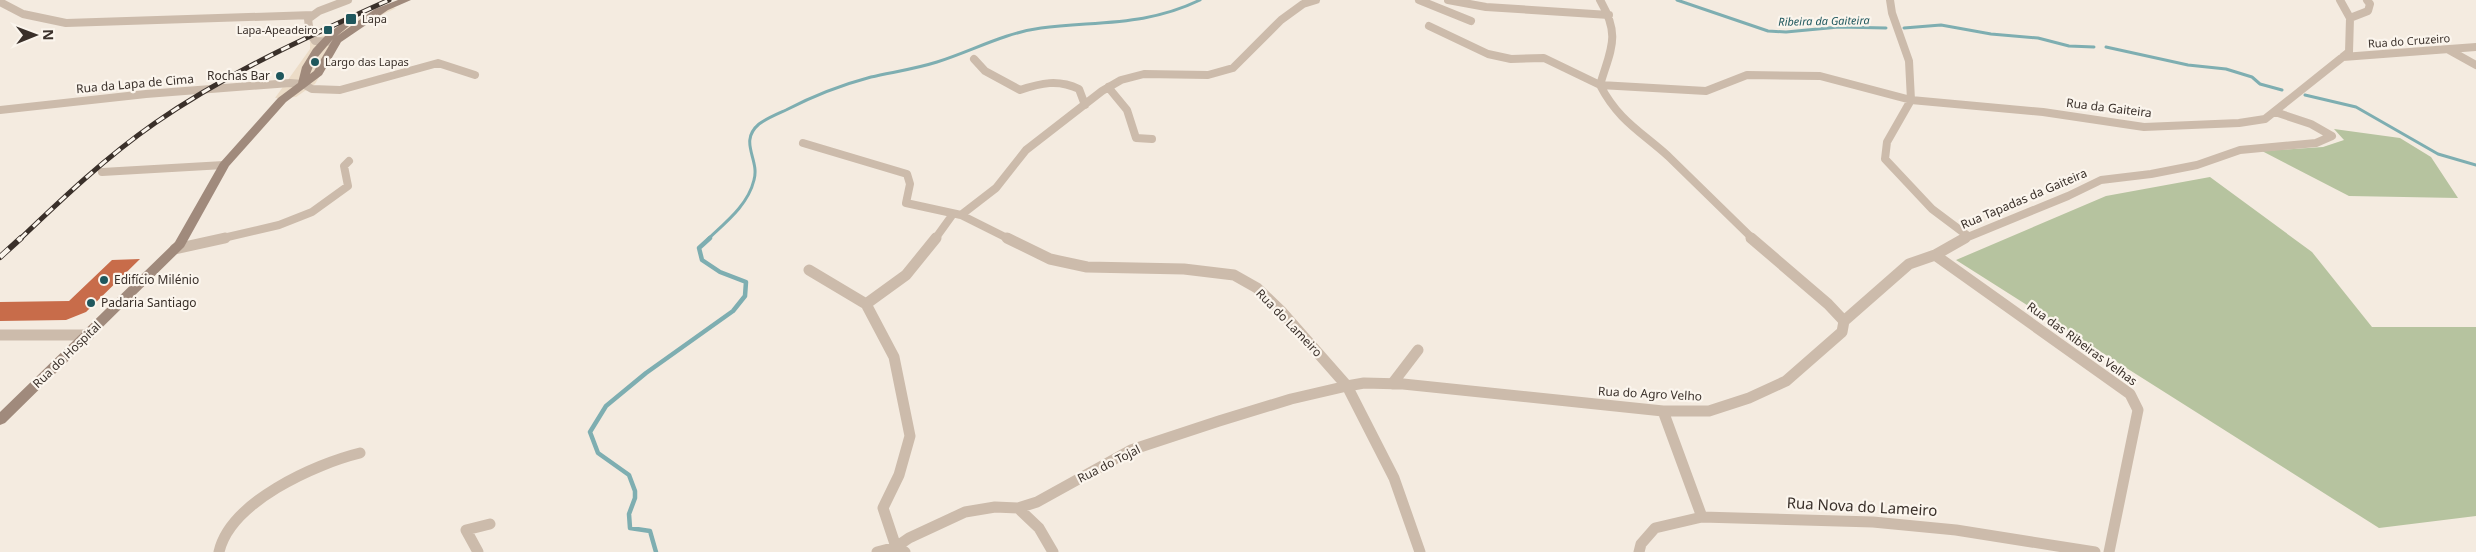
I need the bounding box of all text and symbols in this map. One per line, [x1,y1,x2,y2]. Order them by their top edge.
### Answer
north arrow [10,10,60,60]
place label: Lapa [362,11,387,26]
marker: Lapa [344,12,358,26]
water label: Ribeira da Gaiteira [1778,12,1871,29]
place label: Lapa-Apeadeiro [237,22,318,37]
marker: Lapa-Apeadeiro [322,24,334,36]
text: N [39,29,58,41]
street label: Rua do Cruzeiro [2367,30,2451,51]
place label: Largo das Lapas [325,54,409,69]
marker: Largo das Lapas [309,56,321,68]
place label: Rochas Bar [207,67,270,84]
street label: Rua da Lapa de Cima [75,70,195,97]
marker: Rochas Bar [274,70,286,82]
street label: Rua da Gaiteira [2065,94,2153,121]
street label: Rua Tapadas da Gaiteira [1958,164,2090,233]
place label: Edifício Milénio [114,271,199,288]
marker: Edifício Milénio [98,274,110,286]
street label: Rua do Lameiro [1252,285,1326,360]
place label: Padaria Santiago [101,294,197,311]
marker: Padaria Santiago [85,297,97,309]
street label: Rua das Ribeiras Velhas [2024,298,2141,390]
street label: Rua do Hospital [29,318,105,392]
street label: Rua do Agro Velho [1598,382,1702,405]
street label: Rua do Tojal [1074,440,1143,487]
street label: Rua Nova do Lameiro [1786,492,1938,520]

